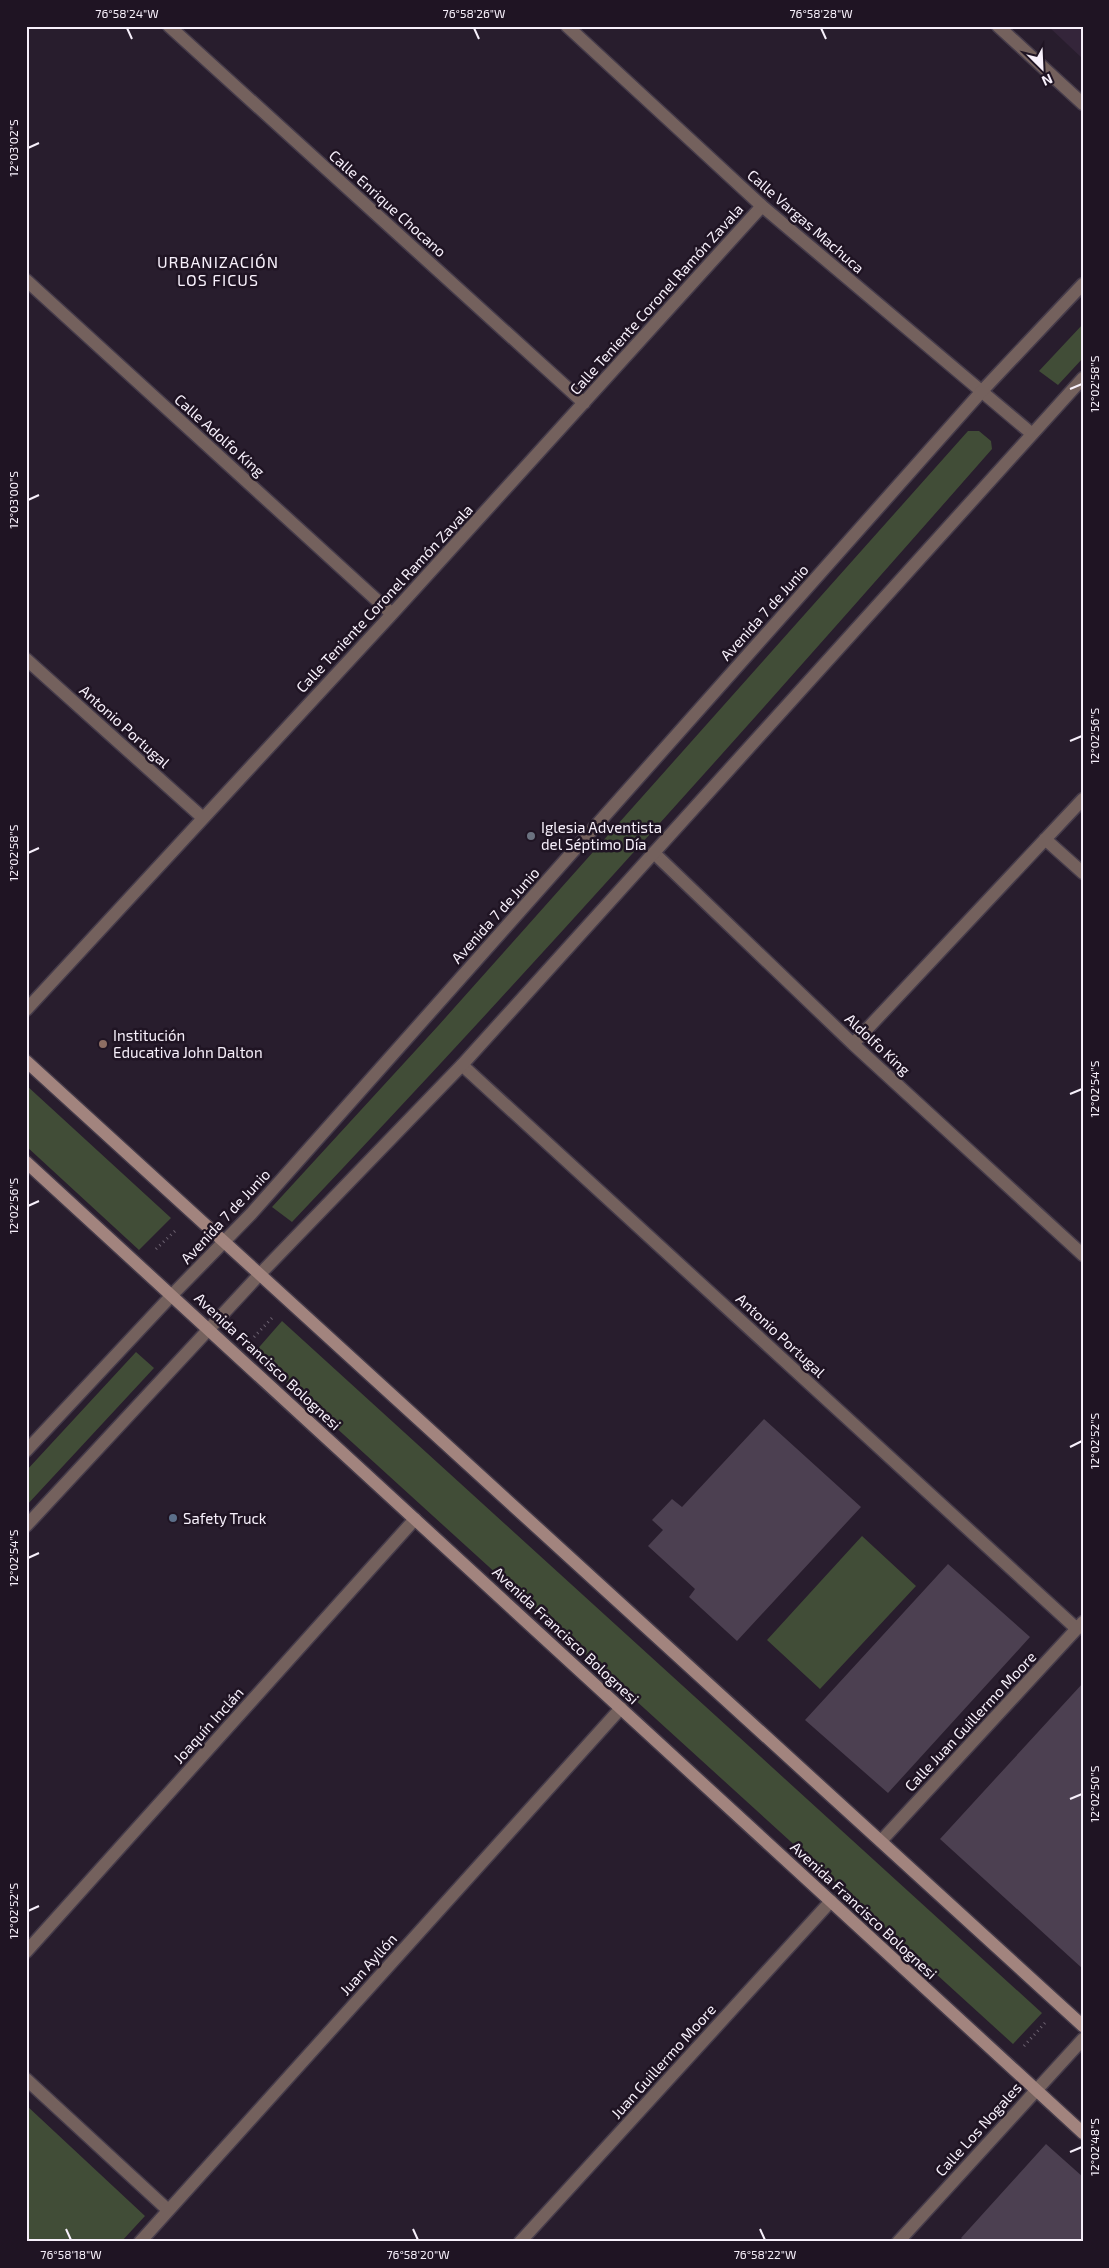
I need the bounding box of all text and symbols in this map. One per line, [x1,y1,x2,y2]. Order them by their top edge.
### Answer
text: 76°58'24"W [95,6,159,20]
text: 76°58'26"W [443,6,505,20]
text: 76°58'28"W [789,6,853,20]
north arrow [1016,42,1066,92]
text: N [1039,71,1056,90]
text: 12°03'02"S [6,119,20,177]
street label: Calle Enrique Chocano [326,146,450,260]
street label: Calle Vargas Machuca [744,165,868,277]
street label: Calle Teniente Coronel Ramón Zavala [565,200,747,398]
district label: URBANIZACIÓN LOS FICUS [157,252,279,289]
text: 12°02'58"S [1087,355,1101,413]
street label: Calle Adolfo King [171,390,269,480]
text: 12°03'00"S [6,471,20,529]
street label: Calle Teniente Coronel Ramón Zavala [292,500,476,696]
street label: Avenida 7 de Junio [716,560,812,664]
street label: Antonio Portugal [76,681,174,772]
text: 12°02'56"S [1087,707,1101,764]
place label: Iglesia Adventista del Séptimo Día [541,818,662,853]
text: 12°02'58"S [6,824,20,882]
marker: Iglesia Adventista del Séptimo Día [525,830,537,842]
street label: Avenida 7 de Junio [447,863,543,967]
street label: Aldolfo King [842,1009,915,1079]
place label: Institución Educativa John Dalton [113,1026,263,1061]
marker: Institución Educativa John Dalton [97,1038,109,1050]
text: 12°02'54"S [1087,1060,1101,1118]
street label: Avenida 7 de Junio [177,1165,273,1267]
text: 12°02'56"S [6,1177,20,1234]
street label: Avenida Francisco Bolognesi [191,1288,345,1434]
street label: Antonio Portugal [733,1289,830,1381]
text: 12°02'52"S [1087,1412,1101,1469]
place label: Safety Truck [183,1509,267,1527]
marker: Safety Truck [167,1512,179,1524]
text: 12°02'54"S [6,1529,20,1587]
street label: Avenida Francisco Bolognesi [489,1562,643,1708]
street label: Calle Juan Guillermo Moore [901,1647,1039,1795]
street label: Joaquín Inclán [169,1683,247,1767]
text: 12°02'50"S [1087,1765,1101,1823]
street label: Avenida Francisco Bolognesi [787,1837,941,1983]
text: 12°02'52"S [6,1882,20,1939]
street label: Juan Ayllón [336,1929,400,1999]
street label: Juan Guillermo Moore [607,2000,719,2122]
street label: Calle Los Nogales [931,2078,1025,2180]
text: 12°02'48"S [1087,2118,1101,2176]
text: 76°58'18"W [40,2247,102,2261]
text: 76°58'20"W [386,2247,450,2261]
text: 76°58'22"W [734,2247,796,2261]

